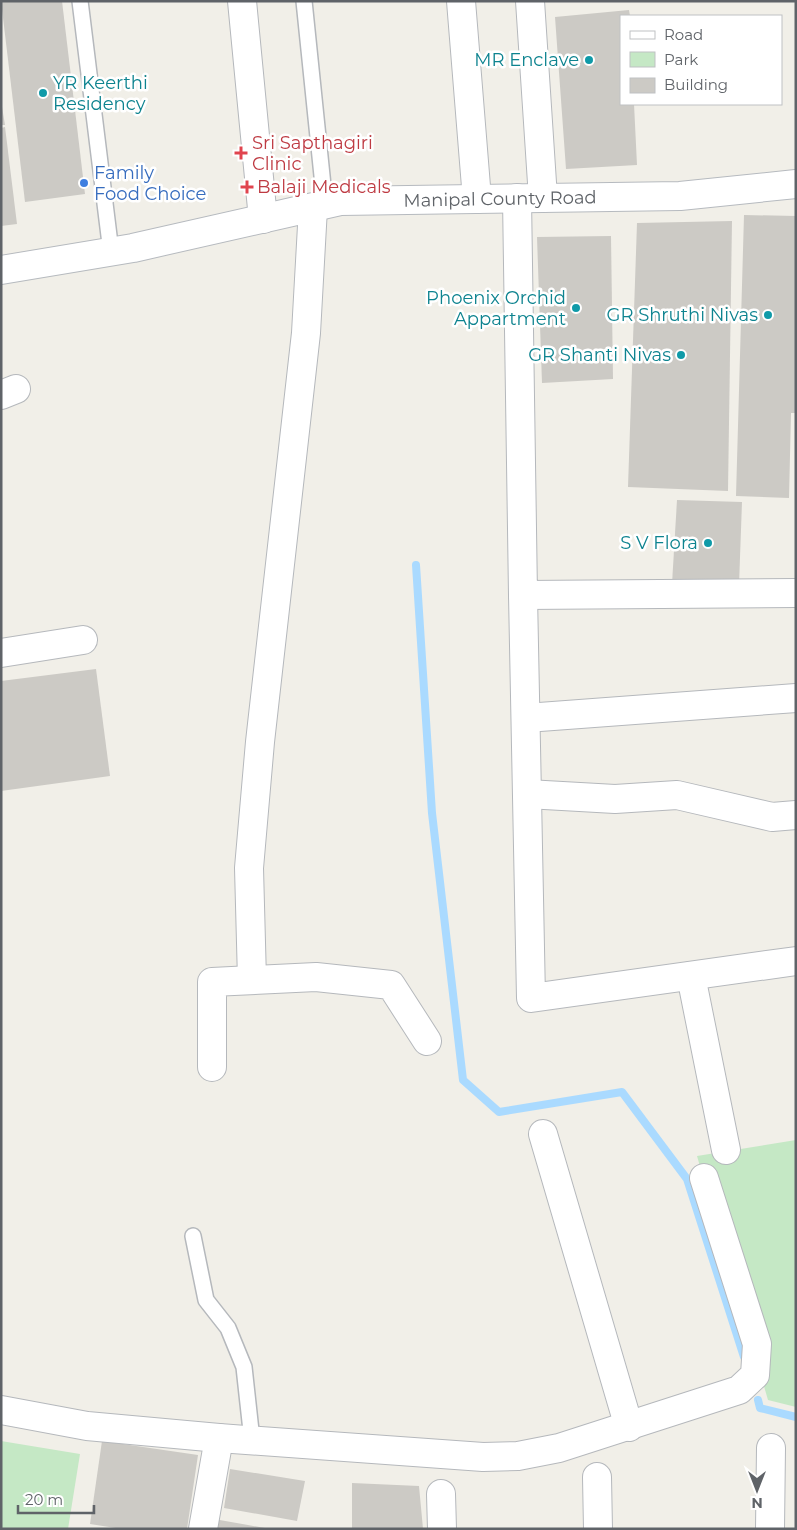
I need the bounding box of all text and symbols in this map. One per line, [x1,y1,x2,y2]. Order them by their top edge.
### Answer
legend [620,15,782,105]
text: Road [664,25,703,44]
place label: MR Enclave [474,49,579,71]
text: Park [664,50,698,69]
marker: MR Enclave [583,54,595,66]
place label: YR Keerthi Residency [53,72,148,115]
text: Building [664,75,728,94]
marker: YR Keerthi Residency [37,87,49,99]
place label: Sri Sapthagiri Clinic [252,132,373,175]
marker: Sri Sapthagiri Clinic [234,146,248,160]
place label: Family Food Choice [94,162,207,205]
place label: Balaji Medicals [257,176,391,198]
marker: Family Food Choice [78,177,90,189]
marker: Balaji Medicals [241,181,253,193]
street label: Manipal County Road [403,186,597,212]
place label: Phoenix Orchid Appartment [426,287,566,330]
marker: Phoenix Orchid Appartment [570,302,582,314]
place label: GR Shruthi Nivas [606,304,758,326]
marker: GR Shruthi Nivas [762,309,774,321]
place label: GR Shanti Nivas [528,344,671,366]
marker: GR Shanti Nivas [675,349,687,361]
place label: S V Flora [620,532,698,554]
marker: S V Flora [702,537,714,549]
north arrow [732,1465,782,1515]
scale bar [18,1482,94,1514]
text: 20 m [25,1490,63,1509]
text: N [751,1494,763,1512]

